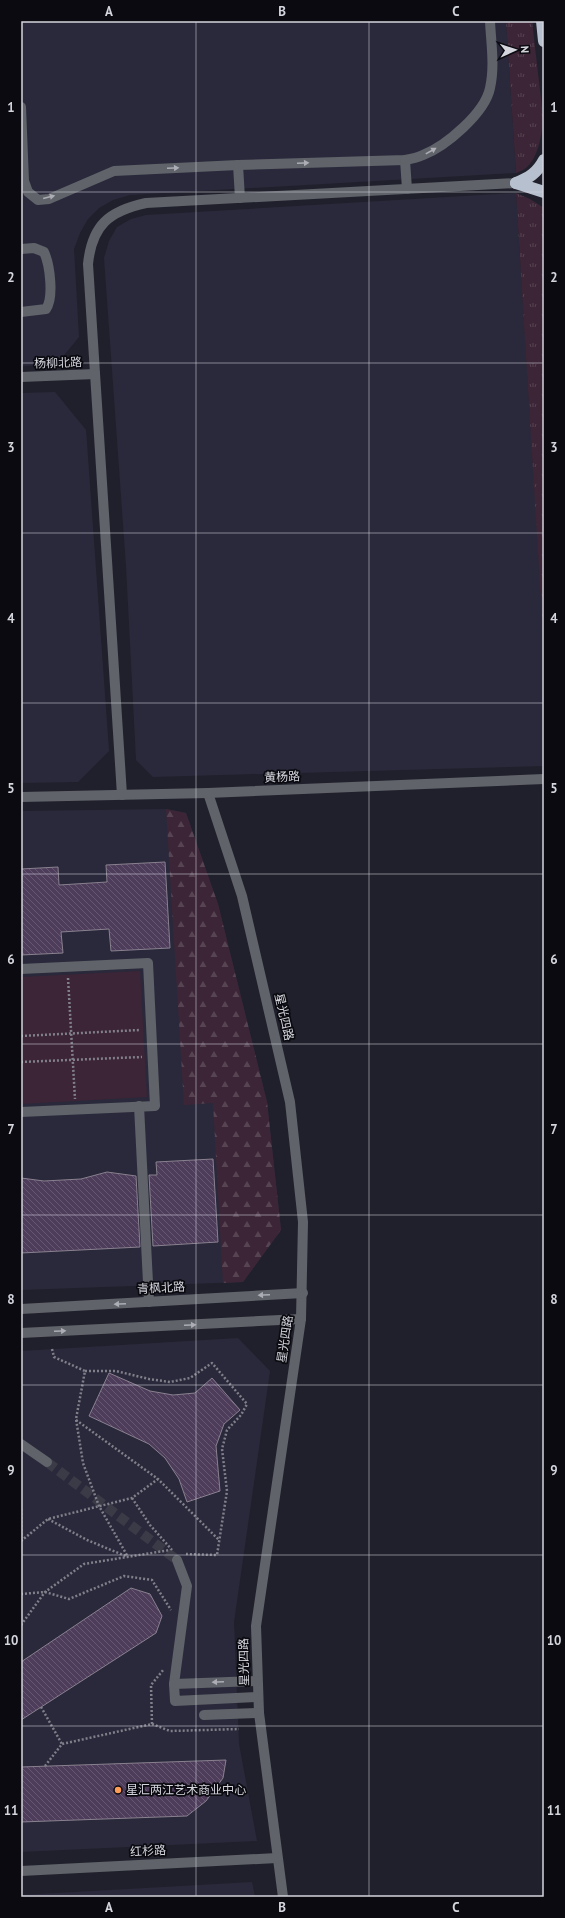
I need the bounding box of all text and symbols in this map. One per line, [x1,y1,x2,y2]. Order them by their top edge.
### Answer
text: A [105,3,113,20]
text: B [278,3,286,20]
text: C [452,3,460,20]
north arrow [495,30,535,70]
text: N [518,45,532,53]
text: 1 [7,99,15,116]
text: 1 [550,99,558,116]
one-way arrow [425,147,437,154]
one-way arrow [297,160,310,166]
one-way arrow [167,165,179,172]
one-way arrow [42,194,55,200]
text: 2 [7,269,15,286]
text: 2 [550,269,558,286]
street label: 杨柳北路 [34,354,82,371]
text: 3 [7,439,15,456]
text: 3 [550,439,558,456]
text: 4 [7,610,15,627]
text: 4 [550,610,558,627]
street label: 黄杨路 [264,768,300,785]
text: 5 [7,780,15,797]
text: 5 [550,780,558,797]
text: 6 [7,951,15,968]
text: 6 [550,951,558,968]
street label: 星光四路 [272,992,297,1042]
text: 7 [7,1121,15,1138]
text: 7 [550,1121,558,1138]
street label: 青枫北路 [137,1279,185,1296]
text: 8 [7,1291,15,1308]
text: 8 [550,1291,558,1308]
one-way arrow [258,1292,270,1299]
one-way arrow [114,1300,126,1307]
street label: 星光四路 [274,1314,295,1364]
one-way arrow [184,1321,196,1328]
one-way arrow [54,1328,66,1335]
text: 9 [7,1462,15,1479]
text: 9 [550,1462,558,1479]
text: 10 [4,1632,18,1649]
text: 10 [547,1632,561,1649]
street label: 星光四路 [236,1638,251,1686]
one-way arrow [212,1679,224,1686]
place label: 星汇两江艺术商业中心 [126,1782,246,1797]
marker: 星汇两江艺术商业中心 [113,1785,123,1795]
text: 11 [4,1802,18,1819]
text: 11 [547,1802,561,1819]
street label: 红杉路 [130,1842,166,1859]
text: A [105,1899,113,1916]
text: B [278,1899,286,1916]
text: C [452,1899,460,1916]

